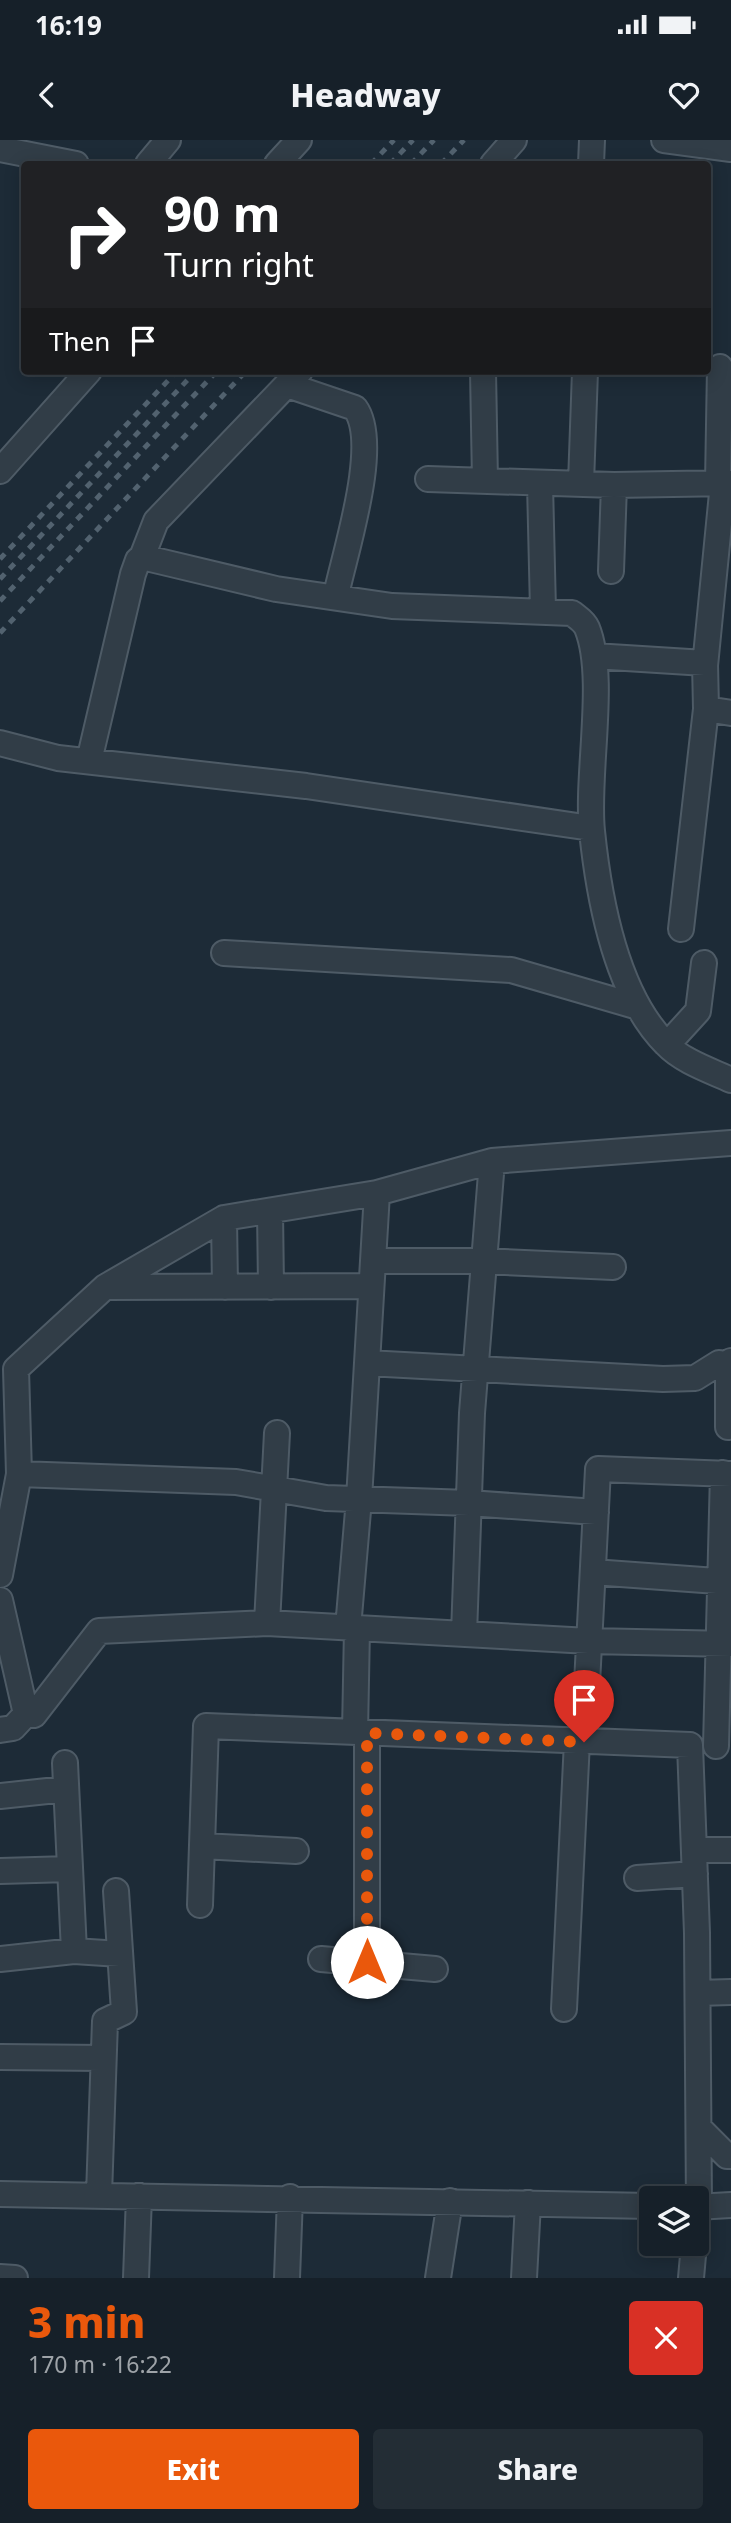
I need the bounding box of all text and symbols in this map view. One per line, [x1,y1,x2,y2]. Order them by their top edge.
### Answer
text: 16:19 [35,7,102,43]
text: Headway [290,73,441,116]
icon: back [28,76,66,114]
icon: heart [665,76,703,114]
text: 90 m [164,180,281,246]
icon: right [49,189,140,280]
text: Turn right [164,243,314,286]
icon: arrive [124,322,162,360]
text: Then [49,323,110,359]
pin [554,1670,614,1742]
icon: arrive [565,1681,603,1719]
position arrow [330,1925,404,1999]
map controls [639,2186,709,2256]
button: layers [639,2186,709,2256]
text: 3 min [28,2293,145,2350]
button: close [629,2301,703,2375]
text: 170 m · 16:22 [28,2348,172,2380]
button: Exit [28,2429,359,2509]
button: Share [373,2429,703,2509]

